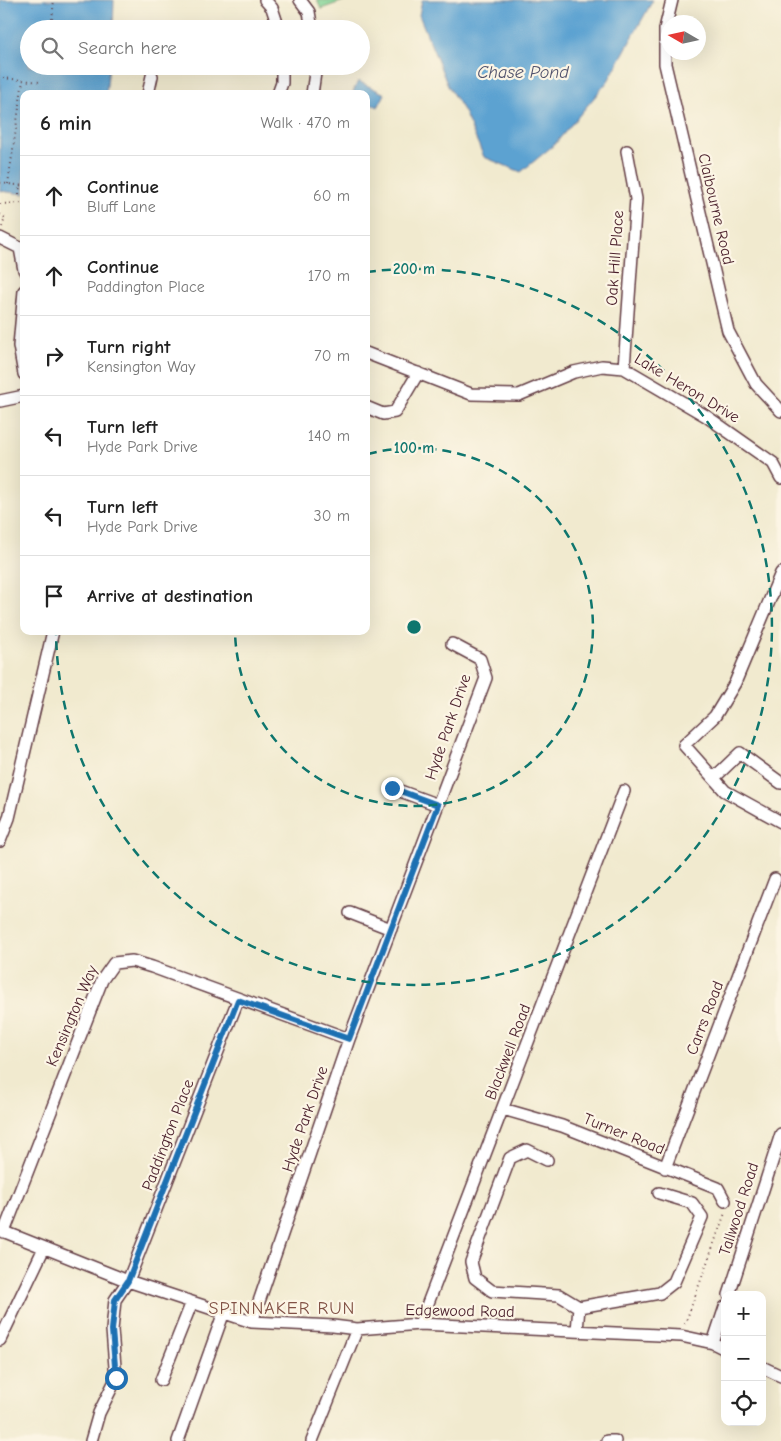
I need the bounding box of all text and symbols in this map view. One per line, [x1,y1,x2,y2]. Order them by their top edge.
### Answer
north arrow [661,15,706,60]
search box [20,20,370,75]
icon: search [38,34,66,62]
text: Search here [78,37,177,59]
water label: Chase Pond [477,62,569,83]
text: 6 min [40,111,92,135]
text: Walk · 470 m [261,114,350,132]
street label: Claibourne Road [694,152,738,266]
text: Continue [87,176,159,198]
icon: ahead [40,182,68,210]
text: 60 m [313,187,350,205]
text: Bluff Lane [87,198,156,216]
street label: Oak Hill Place [603,210,627,306]
text: Continue [87,256,159,278]
text: 200 m [393,260,435,278]
icon: ahead [40,262,68,290]
text: 170 m [308,267,350,285]
text: Paddington Place [87,278,205,296]
text: Turn right [87,336,171,358]
icon: right [40,342,68,370]
text: 70 m [314,347,350,365]
street label: Lake Heron Drive [631,350,743,426]
text: Kensington Way [87,358,195,376]
text: Turn left [87,416,158,438]
icon: left [40,422,68,450]
text: 140 m [308,427,350,445]
text: Hyde Park Drive [87,438,198,456]
text: 100 m [394,439,434,457]
text: Turn left [87,496,158,518]
icon: left [40,502,68,530]
text: 30 m [314,507,350,525]
text: Hyde Park Drive [87,518,198,536]
icon: arrive [40,582,68,610]
text: Arrive at destination [87,585,253,607]
centre of rings [405,618,423,636]
street label: Hyde Park Drive [421,672,475,782]
route end [381,777,404,800]
street label: Kensington Way [43,962,102,1069]
street label: Carrs Road [683,979,727,1057]
street label: Blackwell Road [481,1001,535,1103]
street label: Hyde Park Drive [278,1064,332,1174]
street label: Paddington Place [139,1077,197,1193]
street label: Turner Road [581,1110,667,1158]
street label: Tallwood Road [715,1160,763,1258]
map controls [721,1291,766,1426]
button: + [721,1291,766,1336]
district label: SPINNAKER RUN [209,1298,355,1319]
street label: Edgewood Road [405,1301,515,1321]
button: − [721,1336,766,1381]
route start [105,1367,128,1390]
button: locate [721,1381,766,1426]

